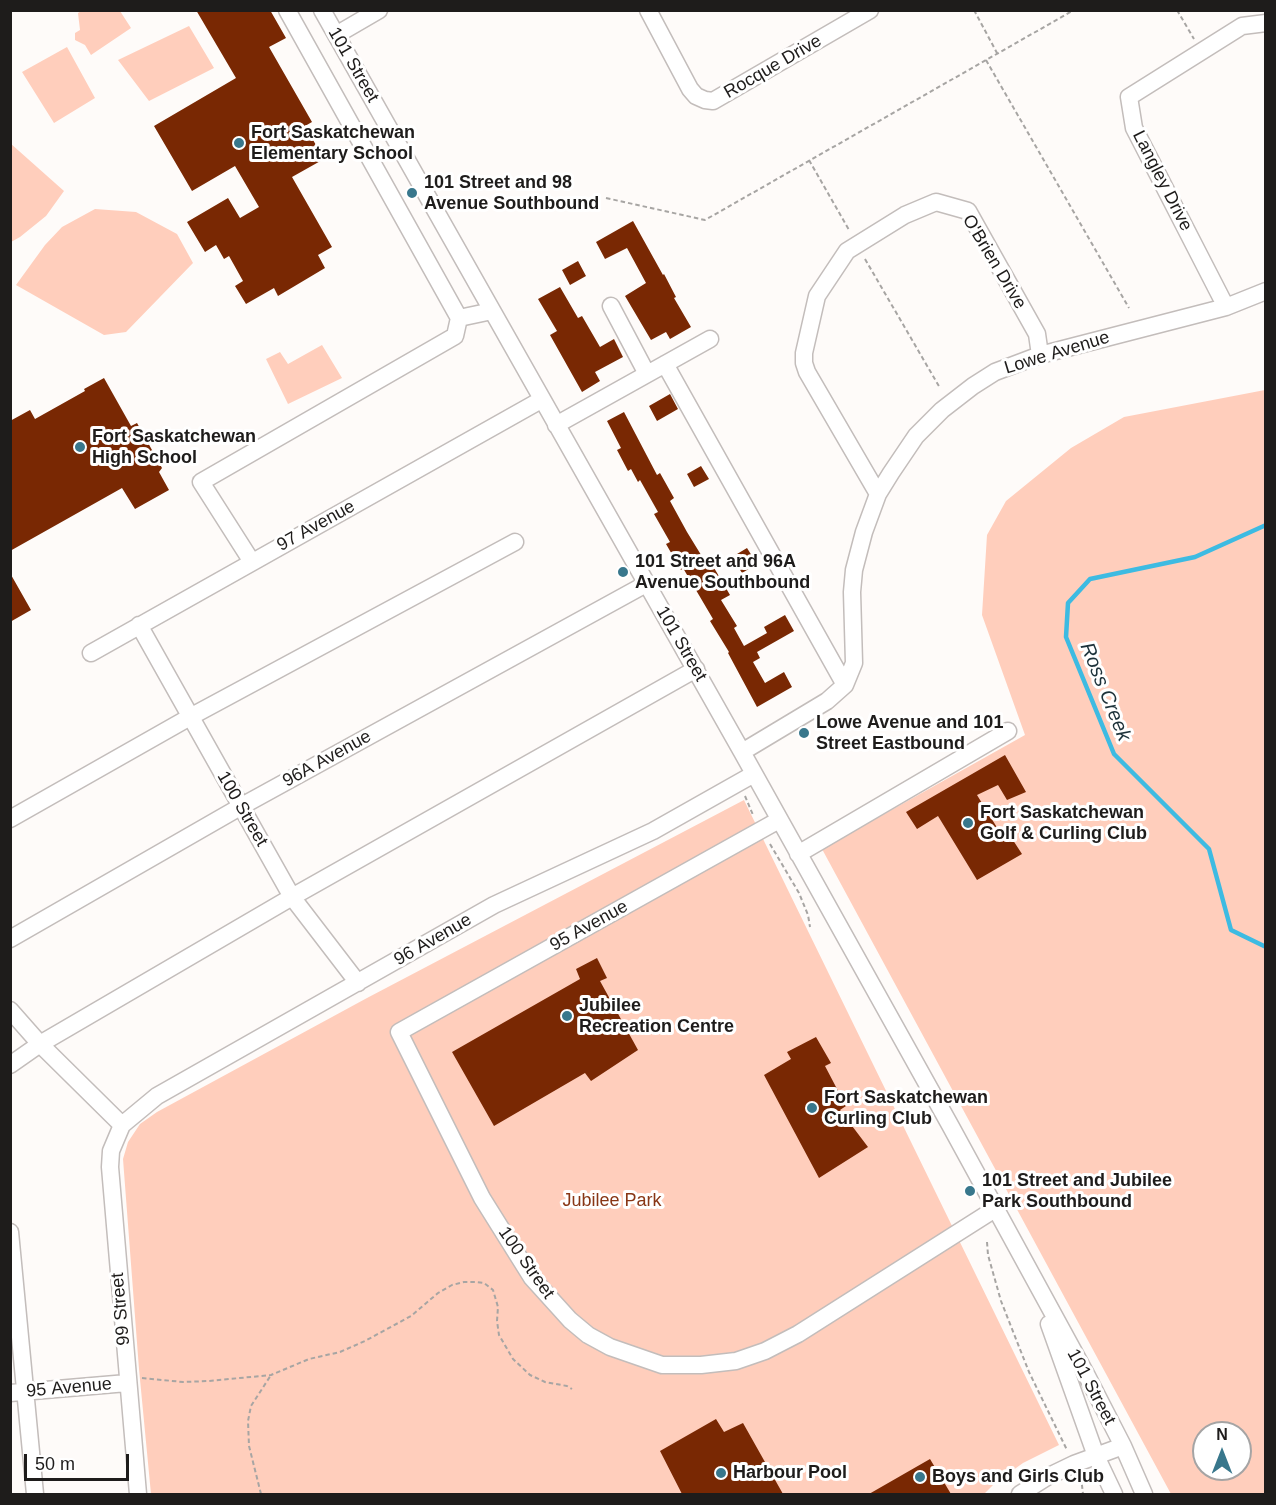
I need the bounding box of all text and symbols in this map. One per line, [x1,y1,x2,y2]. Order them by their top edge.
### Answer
street label: 101 Street [323,24,383,106]
street label: Rocque Drive [720,30,826,104]
place label: Fort Saskatchewan Elementary School [251,122,415,164]
street label: Langley Drive [1127,127,1197,235]
marker: Fort Saskatchewan Elementary School [232,136,246,150]
place label: 101 Street and 98 Avenue Southbound [424,172,599,214]
marker: 101 Street and 98 Avenue Southbound [405,186,419,200]
street label: O'Brien Drive [957,211,1031,313]
street label: Lowe Avenue [1002,327,1112,379]
place label: Fort Saskatchewan High School [92,426,256,468]
marker: Fort Saskatchewan High School [73,440,87,454]
street label: 97 Avenue [273,496,359,556]
place label: 101 Street and 96A Avenue Southbound [635,551,810,594]
marker: 101 Street and 96A Avenue Southbound [616,565,630,579]
street label: 101 Street [651,603,711,685]
water label: Ross Creek [1074,639,1136,745]
place label: Lowe Avenue and 101 Street Eastbound [816,712,1003,754]
street label: 96A Avenue [279,726,375,792]
marker: Lowe Avenue and 101 Street Eastbound [797,726,811,740]
street label: 100 Street [212,768,272,850]
place label: Fort Saskatchewan Golf & Curling Club [980,802,1147,844]
marker: Fort Saskatchewan Golf & Curling Club [961,816,975,830]
street label: 95 Avenue [546,896,632,956]
street label: 96 Avenue [390,909,476,971]
place label: Jubilee Recreation Centre [579,995,734,1038]
marker: Jubilee Recreation Centre [560,1009,574,1023]
place label: Fort Saskatchewan Curling Club [824,1087,988,1130]
marker: Fort Saskatchewan Curling Club [805,1101,819,1115]
place label: 101 Street and Jubilee Park Southbound [982,1170,1172,1212]
marker: 101 Street and Jubilee Park Southbound [963,1184,977,1198]
park label: Jubilee Park [562,1190,662,1212]
street label: 100 Street [493,1223,559,1303]
street label: 99 Street [107,1272,135,1346]
street label: 101 Street [1062,1345,1120,1429]
street label: 95 Avenue [25,1374,113,1402]
north arrow [1192,1421,1252,1481]
text: N [1216,1426,1228,1443]
scale bar [27,1442,132,1480]
text: 50 m [35,1454,75,1474]
place label: Harbour Pool [733,1462,847,1484]
marker: Harbour Pool [714,1466,728,1480]
place label: Boys and Girls Club [932,1466,1104,1488]
marker: Boys and Girls Club [913,1470,927,1484]

